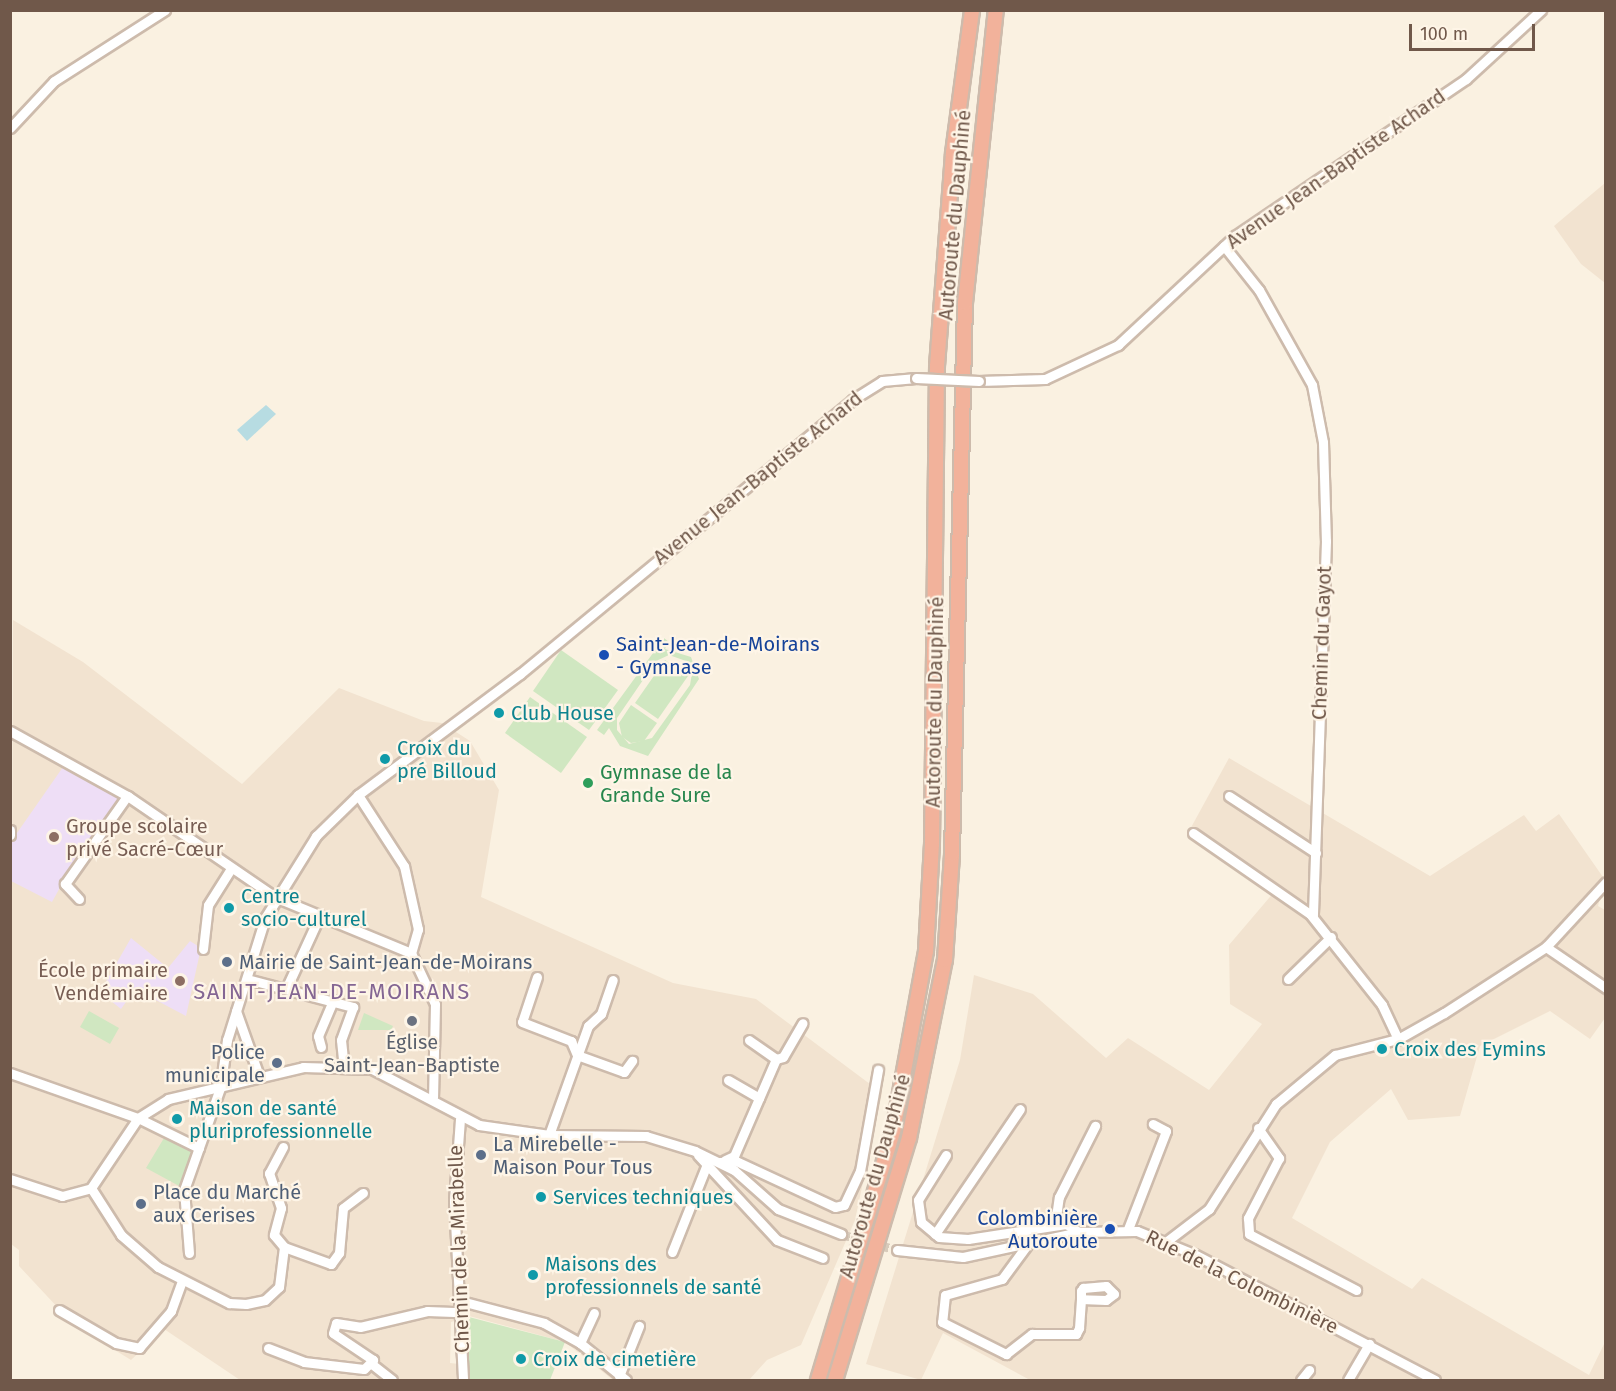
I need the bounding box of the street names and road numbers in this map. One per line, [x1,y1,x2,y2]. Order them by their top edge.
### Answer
street label: Avenue Jean-Baptiste Achard [1222,84,1450,254]
street label: Autoroute du Dauphiné [934,109,976,321]
street label: Avenue Jean-Baptiste Achard [649,386,867,570]
street label: Chemin du Gayot [1307,566,1337,720]
street label: Autoroute du Dauphiné [921,596,949,808]
street label: Autoroute du Dauphiné [834,1071,916,1281]
street label: Chemin de la Mirabelle [443,1145,475,1353]
street label: Rue de la Colombinière [1142,1225,1342,1339]

